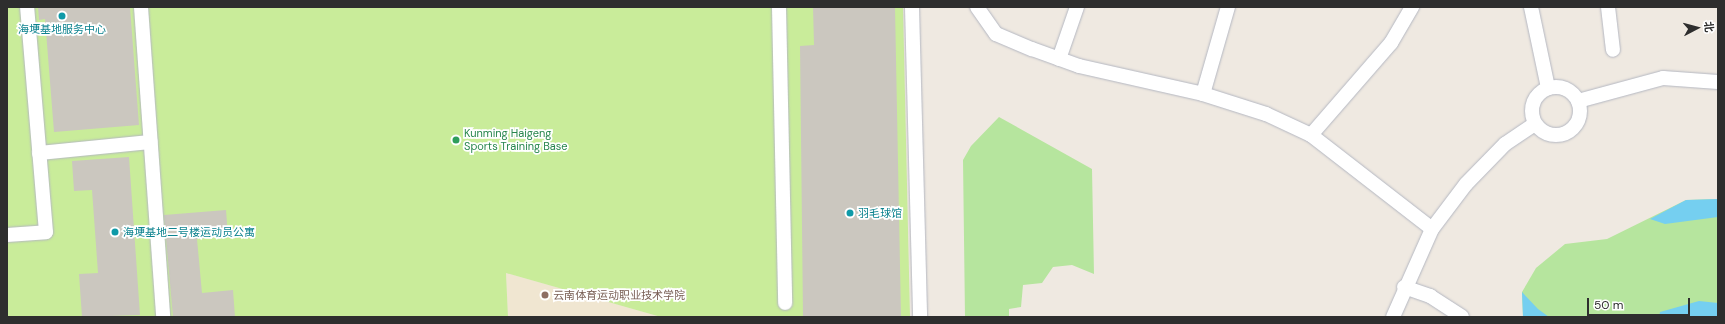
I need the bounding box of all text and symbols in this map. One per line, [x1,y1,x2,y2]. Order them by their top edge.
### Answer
north arrow [1677,8,1717,48]
marker: 海埂基地服务中心 [57,11,67,21]
text: 北 [1701,21,1716,33]
place label: 海埂基地服务中心 [18,22,106,36]
place label: Kunming Haigeng Sports Training Base [464,127,568,153]
marker: Kunming Haigeng Sports Training Base [451,135,461,145]
place label: 羽毛球馆 [858,206,902,220]
marker: 羽毛球馆 [845,208,855,218]
place label: 海埂基地二号楼运动员公寓 [123,225,255,239]
marker: 海埂基地二号楼运动员公寓 [110,227,120,237]
place label: 云南体育运动职业技术学院 [553,288,685,302]
marker: 云南体育运动职业技术学院 [540,290,550,300]
scale bar [1589,290,1692,316]
text: 50 m [1594,297,1623,313]

